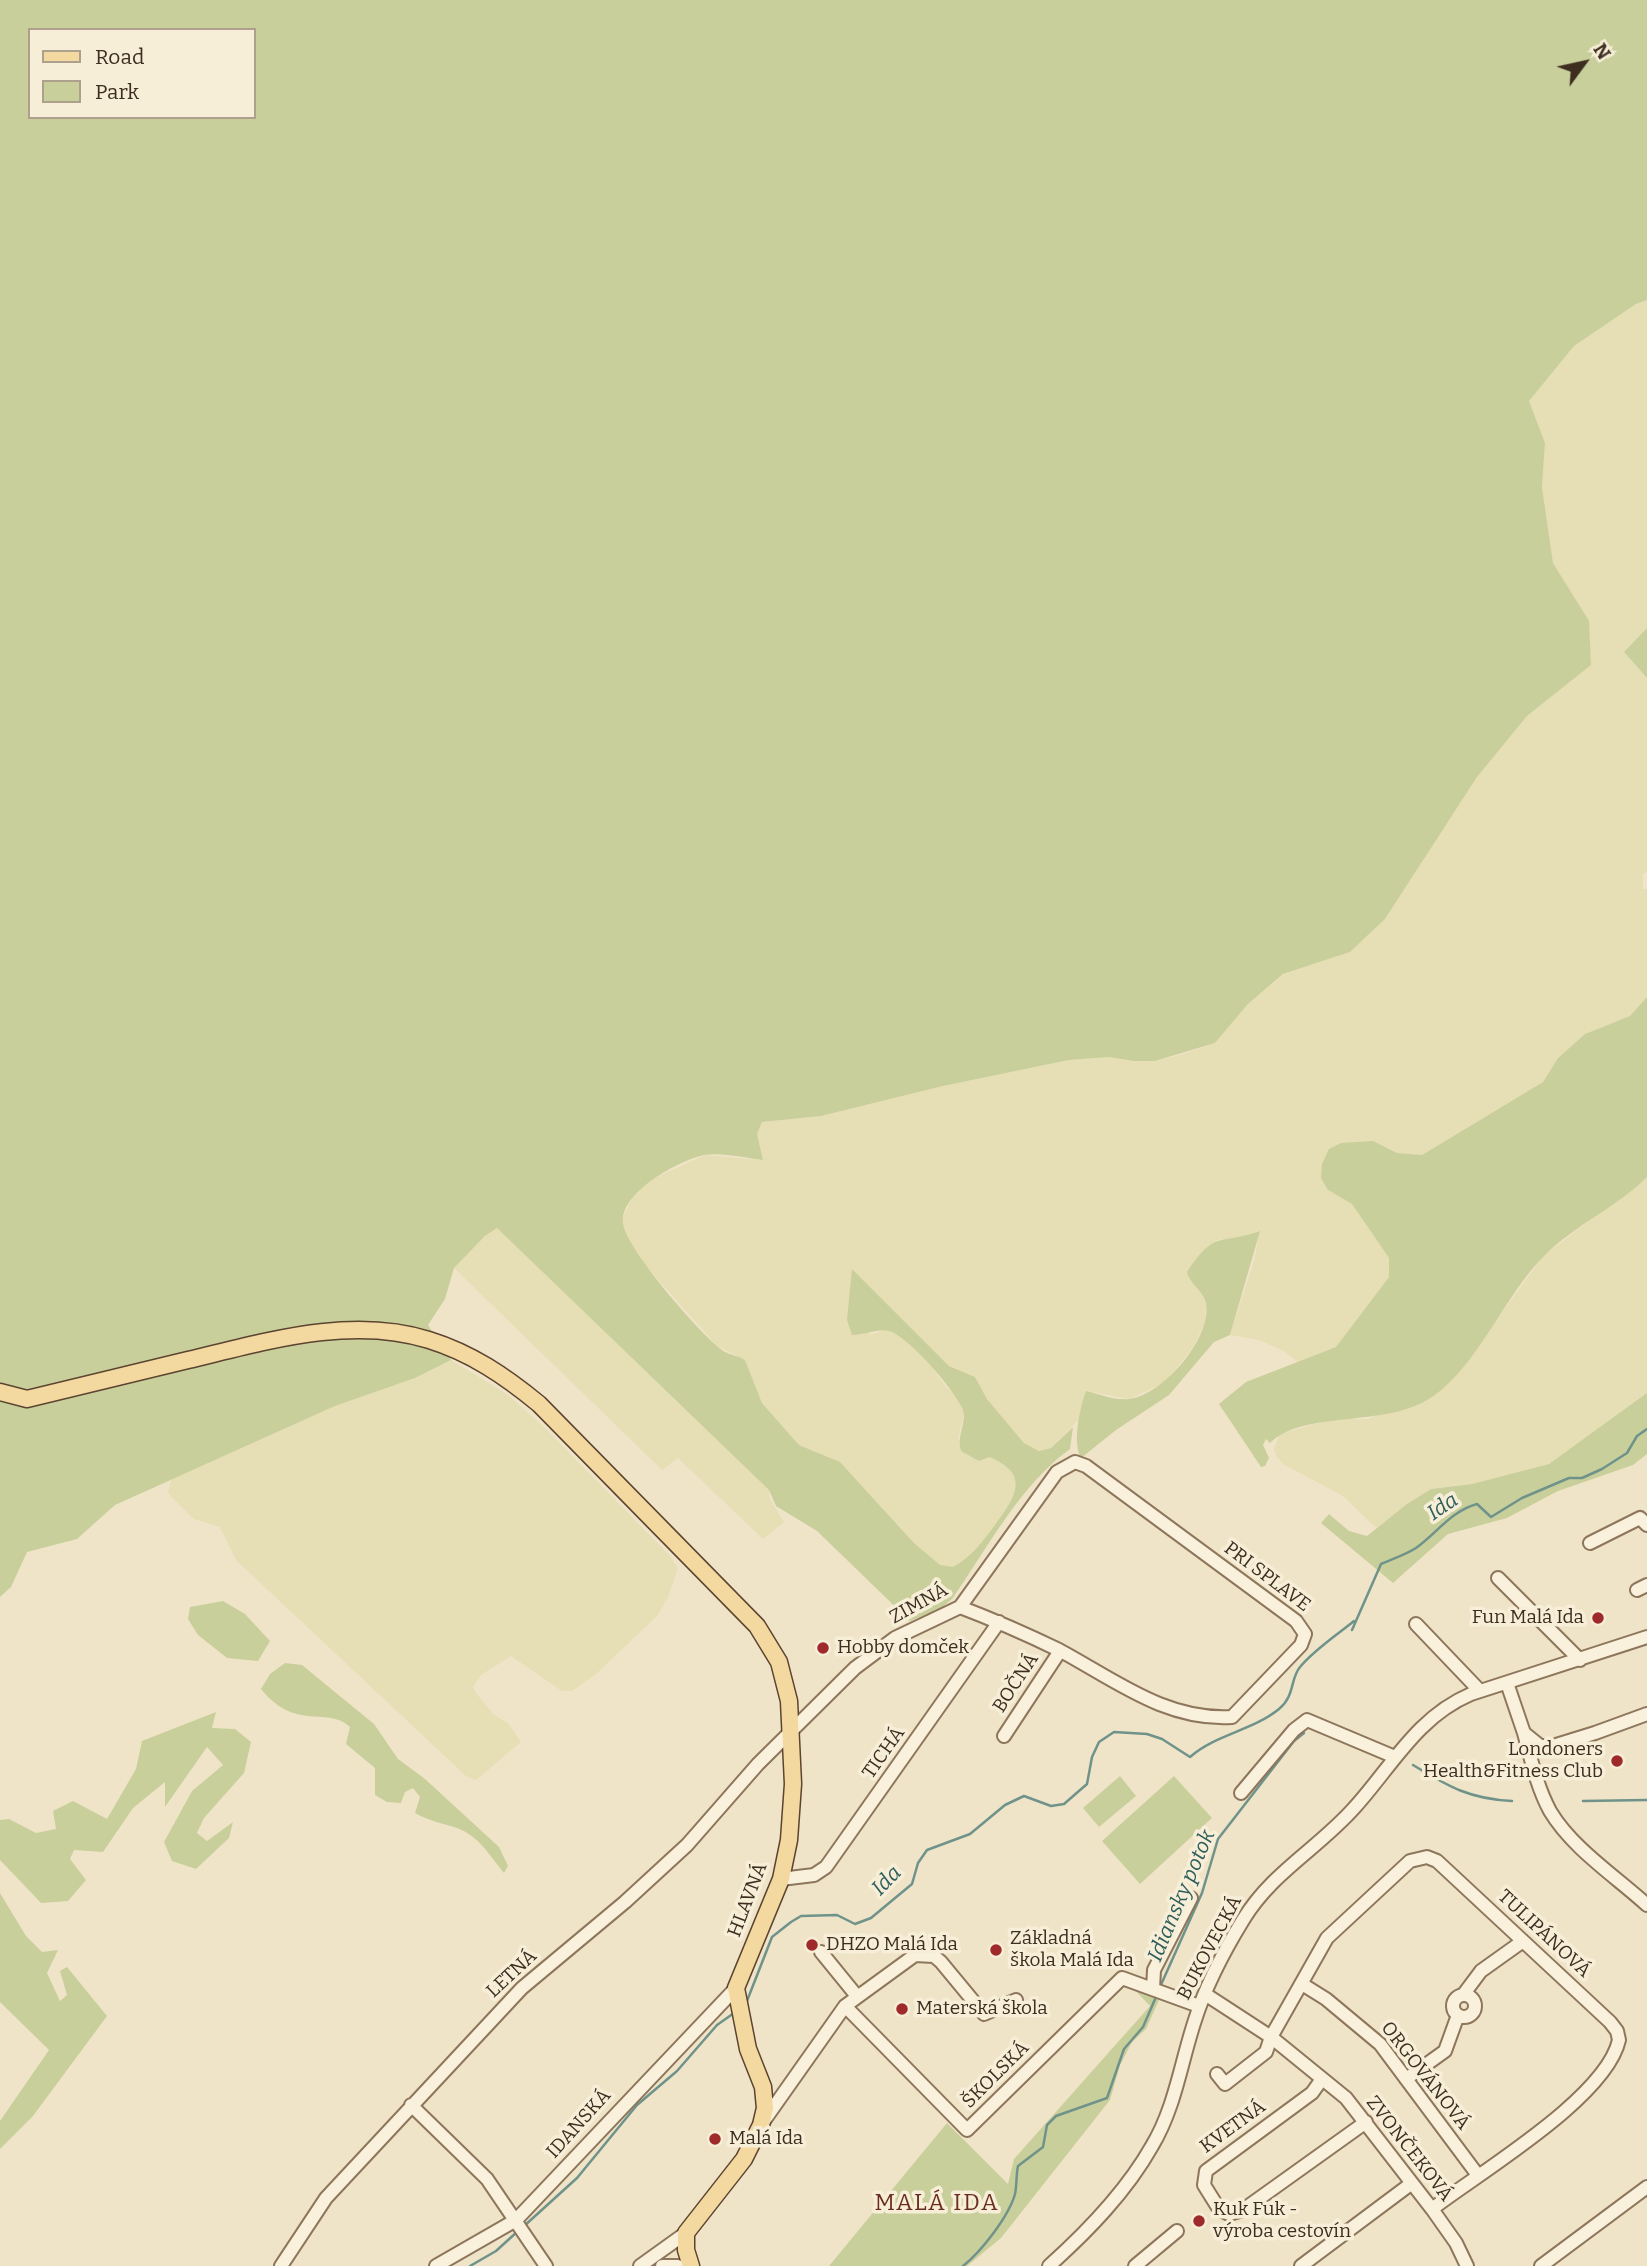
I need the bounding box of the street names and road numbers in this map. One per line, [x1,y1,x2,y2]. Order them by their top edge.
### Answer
street label: PRI SPLAVE [1219,1537,1315,1617]
street label: ZIMNÁ [886,1579,952,1629]
street label: BOČNÁ [988,1649,1044,1717]
street label: TICHÁ [858,1723,910,1783]
street label: HLAVNÁ [723,1860,773,1940]
street label: TULIPÁNOVÁ [1493,1885,1595,1983]
street label: BUKOVECKÁ [1173,1892,1247,2004]
street label: LETNÁ [482,1945,542,2003]
street label: ORGOVÁNOVÁ [1376,2017,1474,2135]
street label: ŠKOLSKÁ [958,2037,1034,2113]
street label: IDANSKÁ [542,2085,616,2163]
street label: ZVONČEKOVÁ [1361,2092,1457,2206]
street label: KVETNÁ [1196,2096,1270,2158]

